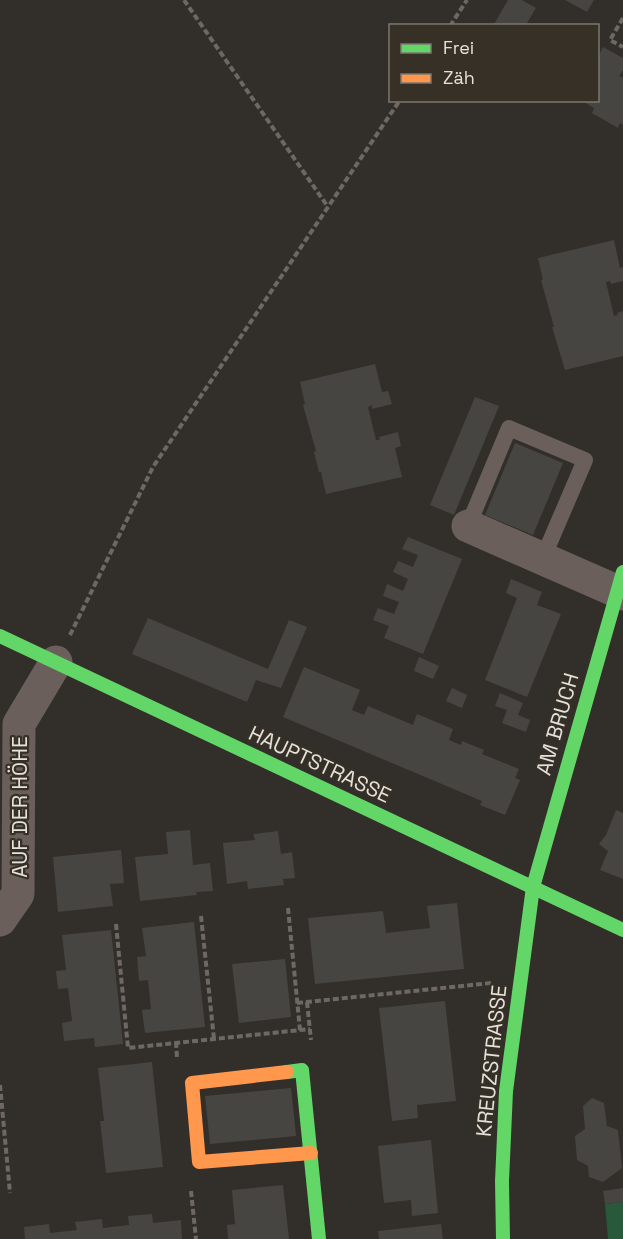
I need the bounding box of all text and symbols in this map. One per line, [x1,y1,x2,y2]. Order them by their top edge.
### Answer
legend [389,24,599,102]
text: Frei [443,36,474,59]
text: Zäh [443,66,475,89]
street label: AM BRUCH [530,670,584,778]
street label: HAUPTSTRASSE [245,719,395,809]
street label: AUF DER HÖHE [6,736,33,878]
street label: KREUZSTRASSE [470,984,512,1138]

